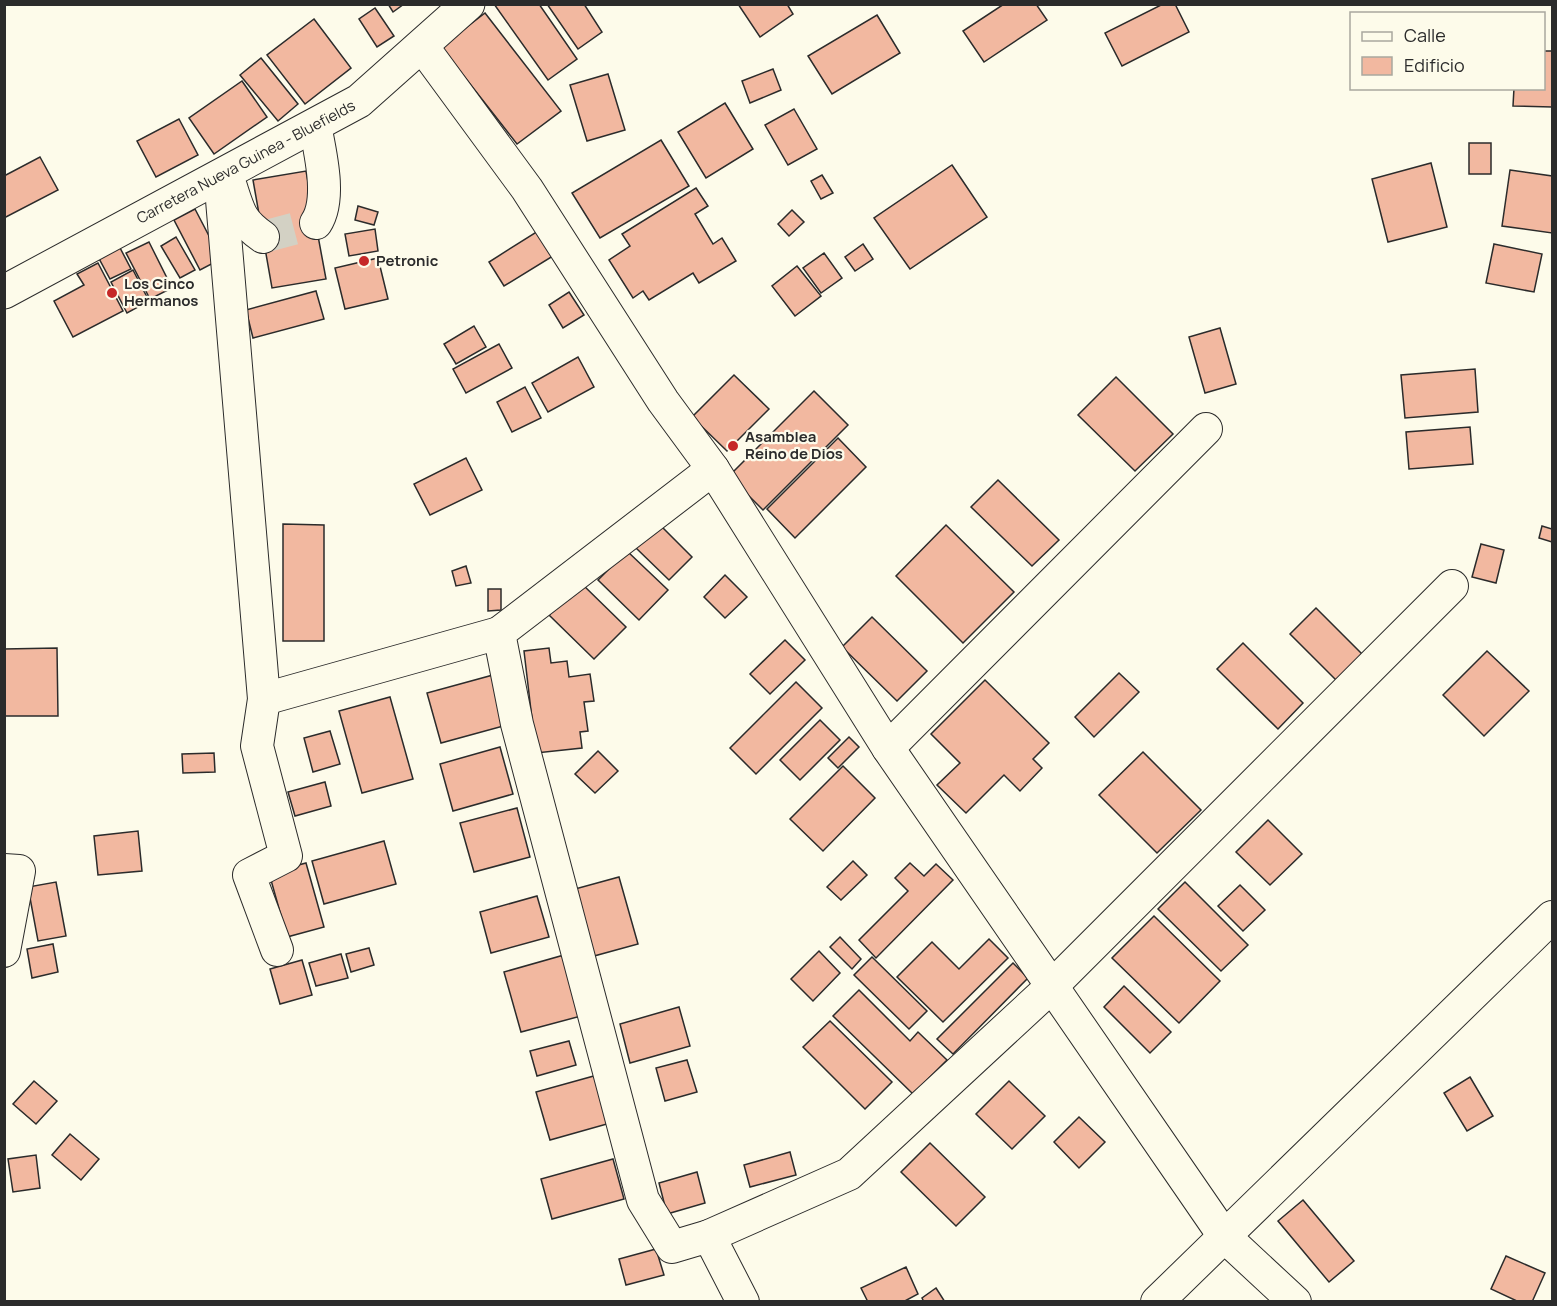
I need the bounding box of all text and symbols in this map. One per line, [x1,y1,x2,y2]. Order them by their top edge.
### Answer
legend [1350,12,1545,90]
text: Calle [1404,23,1446,47]
text: Edificio [1404,53,1465,77]
street label: Carretera Nueva Guinea - Bluefields [133,95,359,228]
place label: Petronic [376,250,439,271]
marker: Petronic [357,254,371,268]
place label: Los Cinco Hermanos [124,273,198,311]
marker: Los Cinco Hermanos [105,286,119,300]
place label: Asamblea Reino de Dios [745,426,843,464]
marker: Asamblea Reino de Dios [726,439,740,453]

